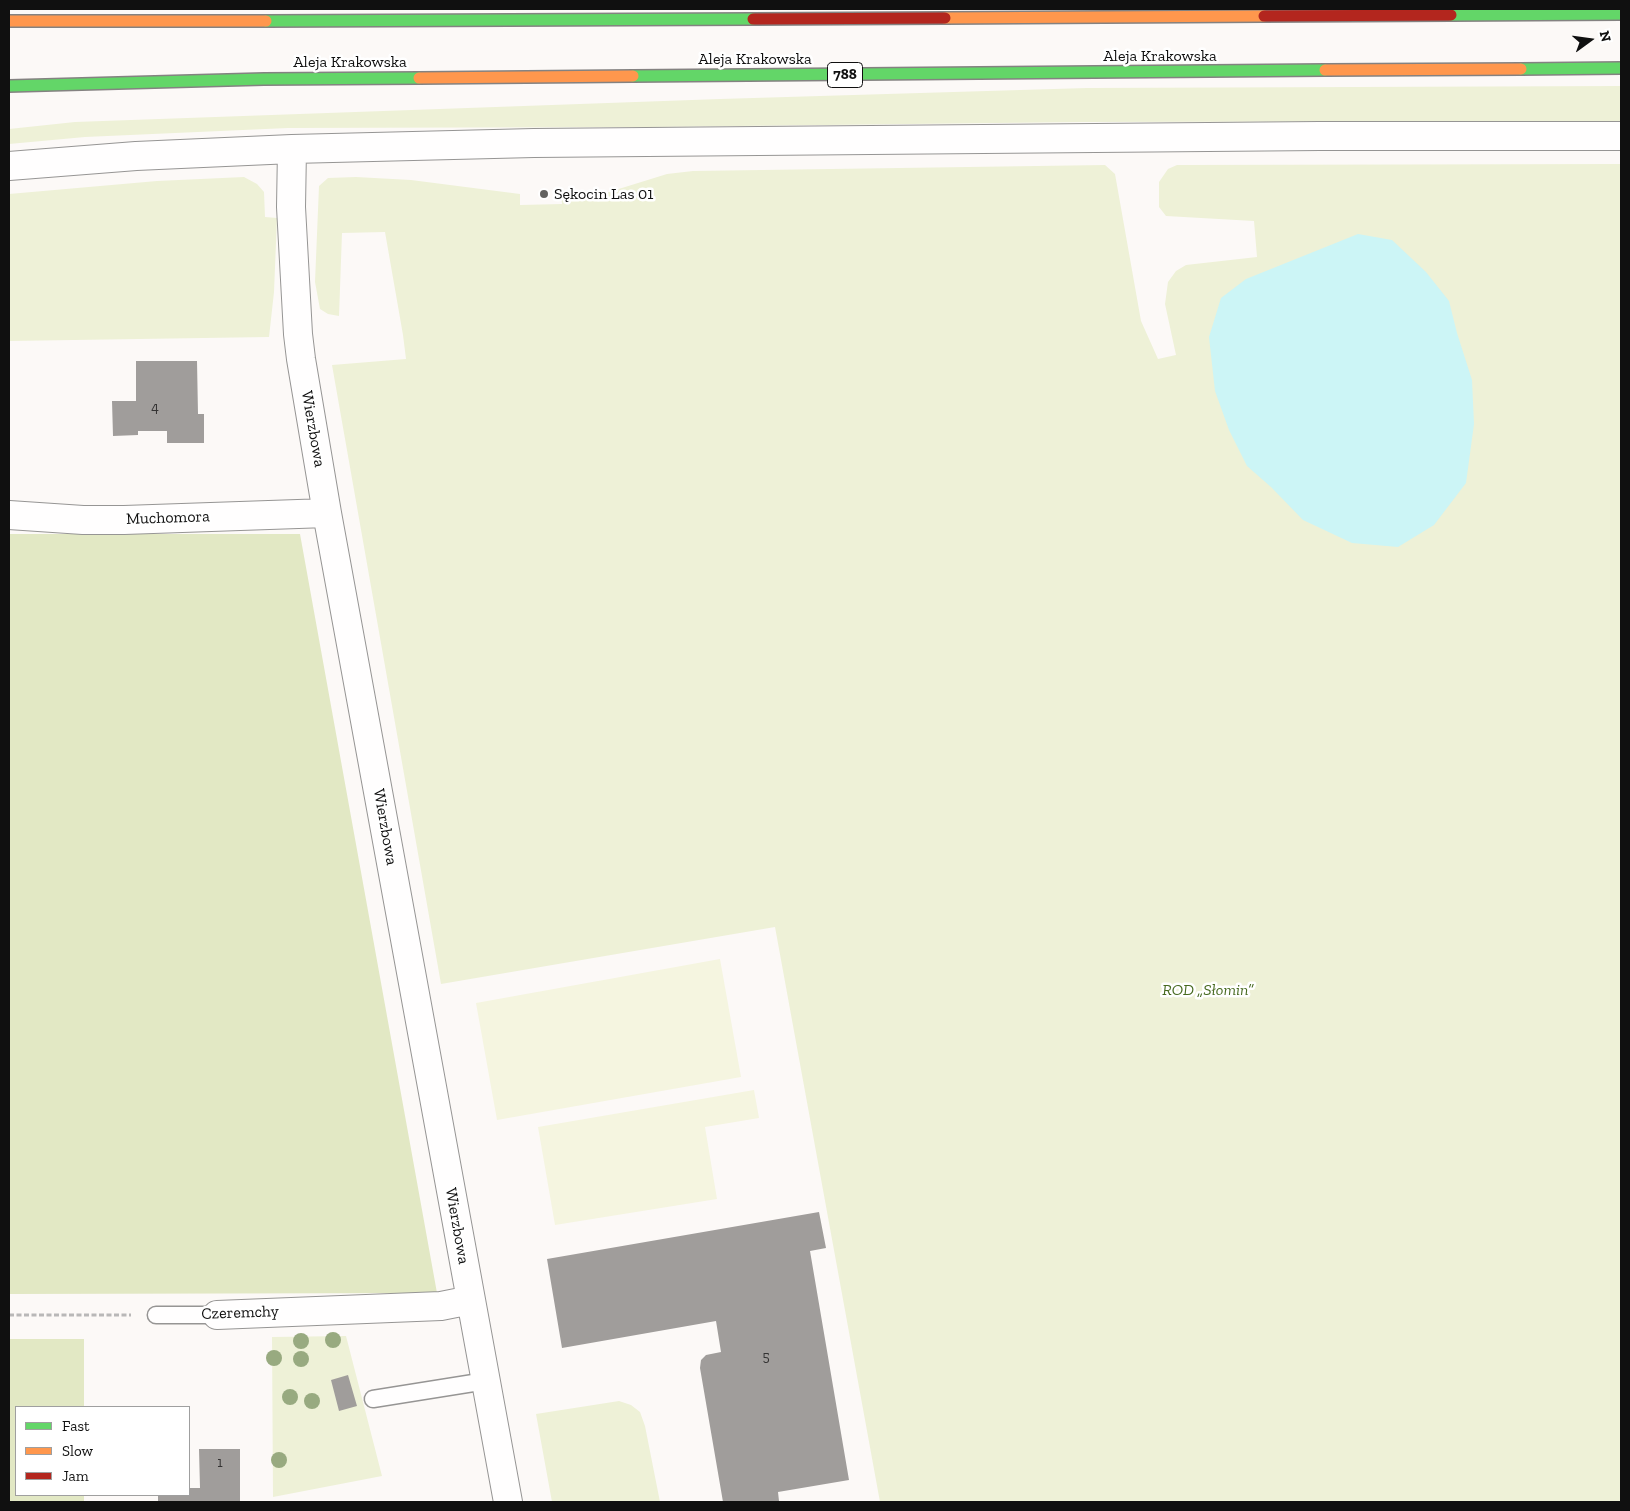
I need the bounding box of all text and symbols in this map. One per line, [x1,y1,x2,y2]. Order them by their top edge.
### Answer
north arrow [1565,15,1615,65]
text: N [1596,29,1615,43]
street label: Aleja Krakowska [1103,46,1217,66]
street label: Aleja Krakowska [698,49,812,69]
street label: Aleja Krakowska [293,52,407,72]
road number: 788 [828,62,862,88]
place label: Sękocin Las 01 [554,184,653,204]
marker: Sękocin Las 01 [538,188,550,200]
street label: Wierzbowa [297,389,329,469]
house number: 4 [151,400,159,416]
street label: Muchomora [126,507,210,529]
street label: Wierzbowa [369,787,401,867]
park label: ROD „Słomin” [1162,980,1254,1000]
street label: Wierzbowa [441,1186,473,1266]
street label: Czeremchy [201,1302,279,1324]
house number: 5 [762,1349,770,1365]
legend [15,1406,190,1496]
text: Fast [62,1417,90,1435]
text: Slow [62,1442,93,1460]
house number: 1 [217,1455,223,1471]
text: Jam [62,1467,89,1485]

